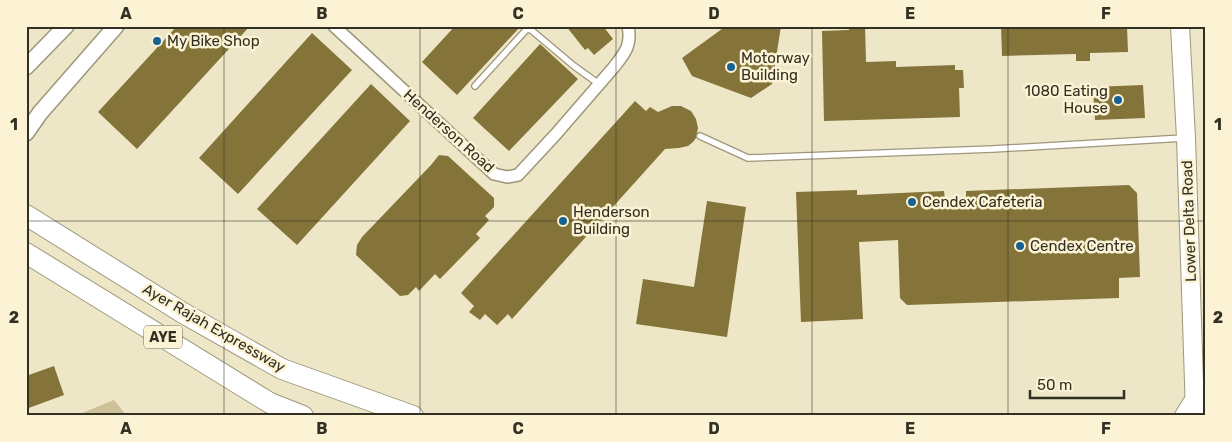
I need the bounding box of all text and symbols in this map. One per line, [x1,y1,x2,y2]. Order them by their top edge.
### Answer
text: A [120,4,132,23]
text: B [316,4,328,23]
text: C [512,4,524,23]
text: D [708,4,720,23]
text: E [905,4,915,23]
text: F [1101,4,1111,23]
place label: My Bike Shop [167,32,260,50]
marker: My Bike Shop [151,35,163,47]
place label: Motorway Building [741,49,810,84]
marker: Motorway Building [725,61,737,73]
place label: 1080 Eating House [1024,82,1108,117]
street label: Henderson Road [400,86,498,176]
marker: 1080 Eating House [1112,94,1124,106]
text: 1 [10,115,18,134]
text: 1 [1214,115,1222,134]
street label: Lower Delta Road [1178,160,1200,282]
place label: Cendex Cafeteria [922,193,1042,211]
marker: Cendex Cafeteria [906,196,918,208]
place label: Henderson Building [573,203,650,238]
marker: Henderson Building [557,215,569,227]
place label: Cendex Centre [1030,237,1134,255]
marker: Cendex Centre [1014,240,1026,252]
street label: Ayer Rajah Expressway [140,280,288,376]
text: 2 [9,308,19,327]
text: 2 [1213,308,1223,327]
road number: AYE [144,326,182,348]
scale bar [1030,367,1123,399]
text: 50 m [1037,376,1072,394]
text: A [120,419,132,438]
text: B [316,419,328,438]
text: C [512,419,524,438]
text: D [708,419,720,438]
text: E [905,419,915,438]
text: F [1101,419,1111,438]

